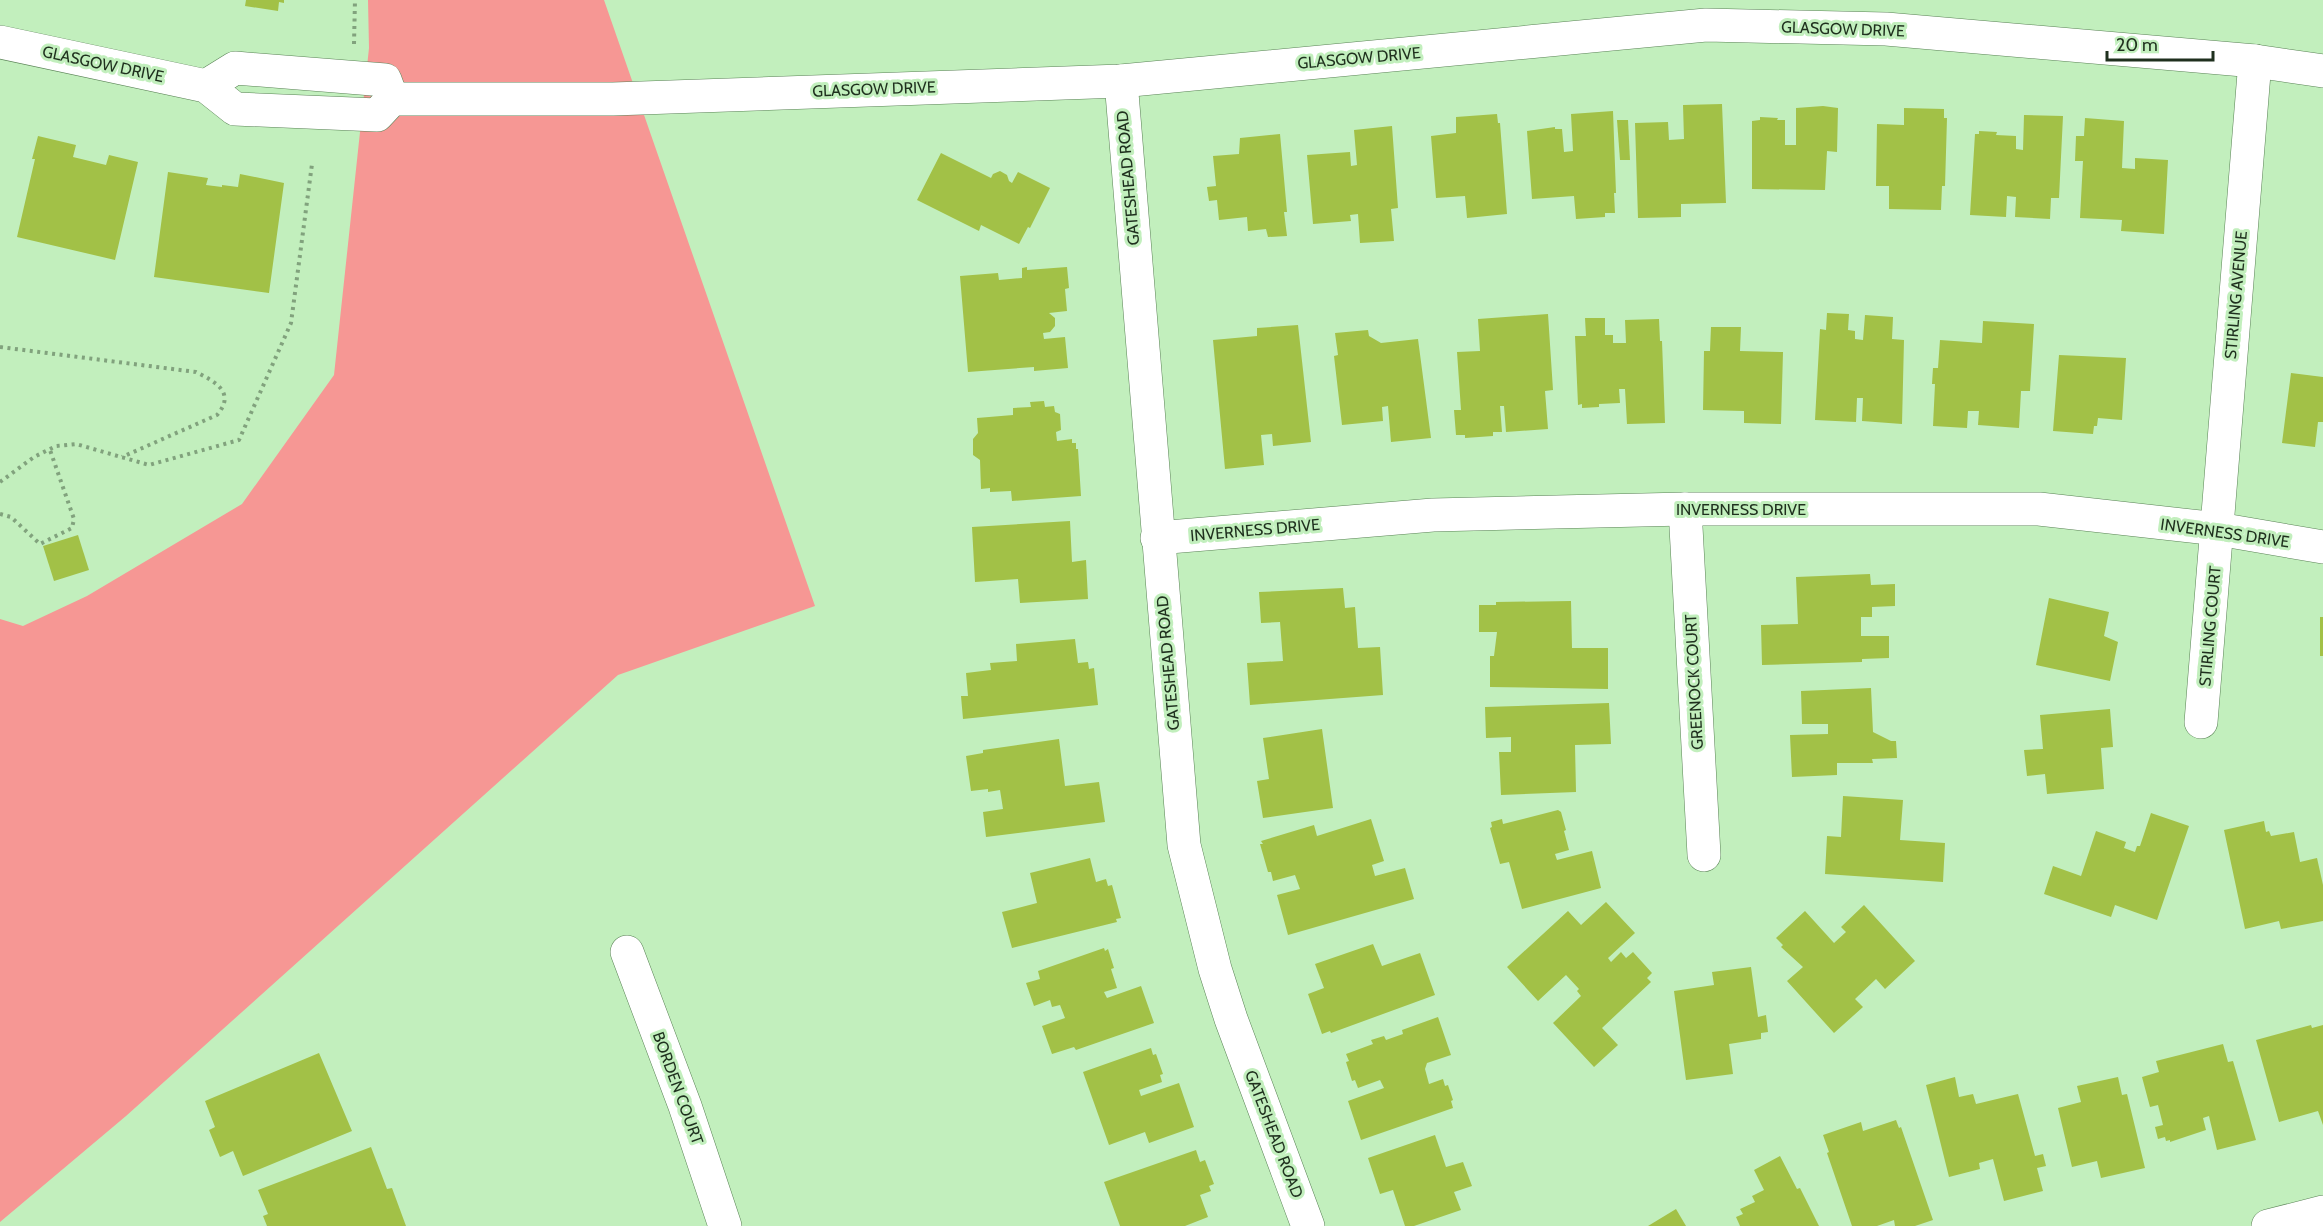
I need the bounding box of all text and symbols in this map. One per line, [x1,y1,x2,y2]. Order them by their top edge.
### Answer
street label: GLASGOW DRIVE [1781,17,1905,41]
scale bar [2107,24,2214,62]
text: 20 m [2116,34,2158,56]
street label: GLASGOW DRIVE [41,42,166,86]
street label: GLASGOW DRIVE [1297,43,1422,73]
street label: GLASGOW DRIVE [812,77,936,101]
street label: GATESHEAD ROAD [1113,110,1143,246]
street label: STIRLING AVENUE [2221,230,2251,360]
street label: INVERNESS DRIVE [1676,500,1806,519]
street label: INVERNESS DRIVE [1189,515,1321,545]
street label: INVERNESS DRIVE [2159,515,2291,551]
street label: STIRLING COURT [2195,565,2225,687]
street label: GATESHEAD ROAD [1153,595,1183,731]
street label: GREENOCK COURT [1681,613,1707,750]
street label: BORDEN COURT [649,1029,707,1147]
street label: GATESHEAD ROAD [1241,1068,1307,1200]

